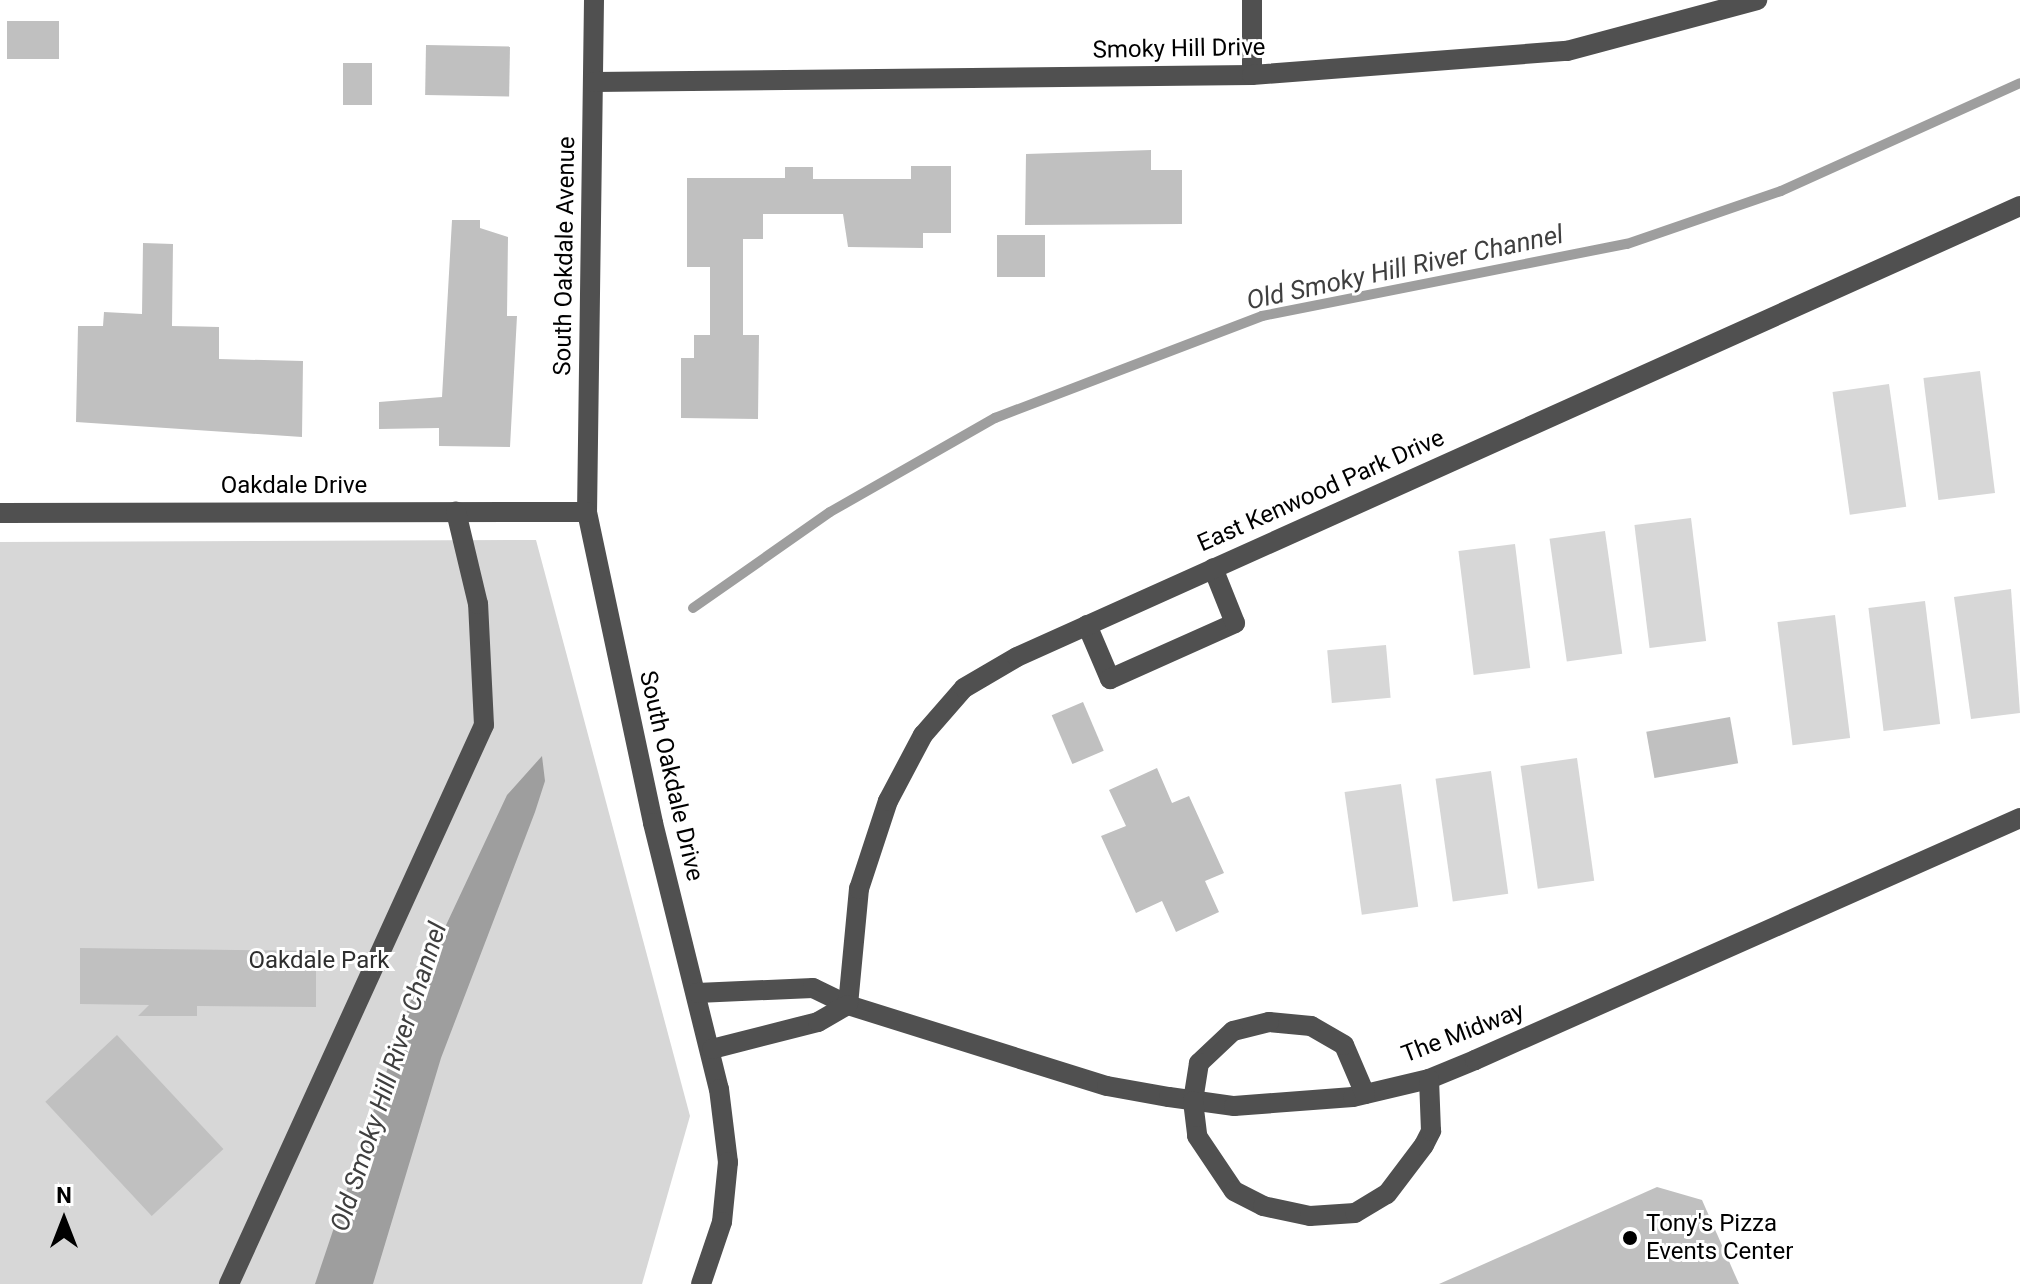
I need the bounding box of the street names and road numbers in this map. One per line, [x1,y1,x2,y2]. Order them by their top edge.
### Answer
street label: Smoky Hill Drive [1092,33,1266,65]
street label: South Oakdale Avenue [549,136,581,376]
street label: East Kenwood Park Drive [1193,424,1449,558]
street label: Oakdale Drive [221,472,367,500]
street label: South Oakdale Drive [633,668,709,884]
street label: The Midway [1398,996,1528,1070]

